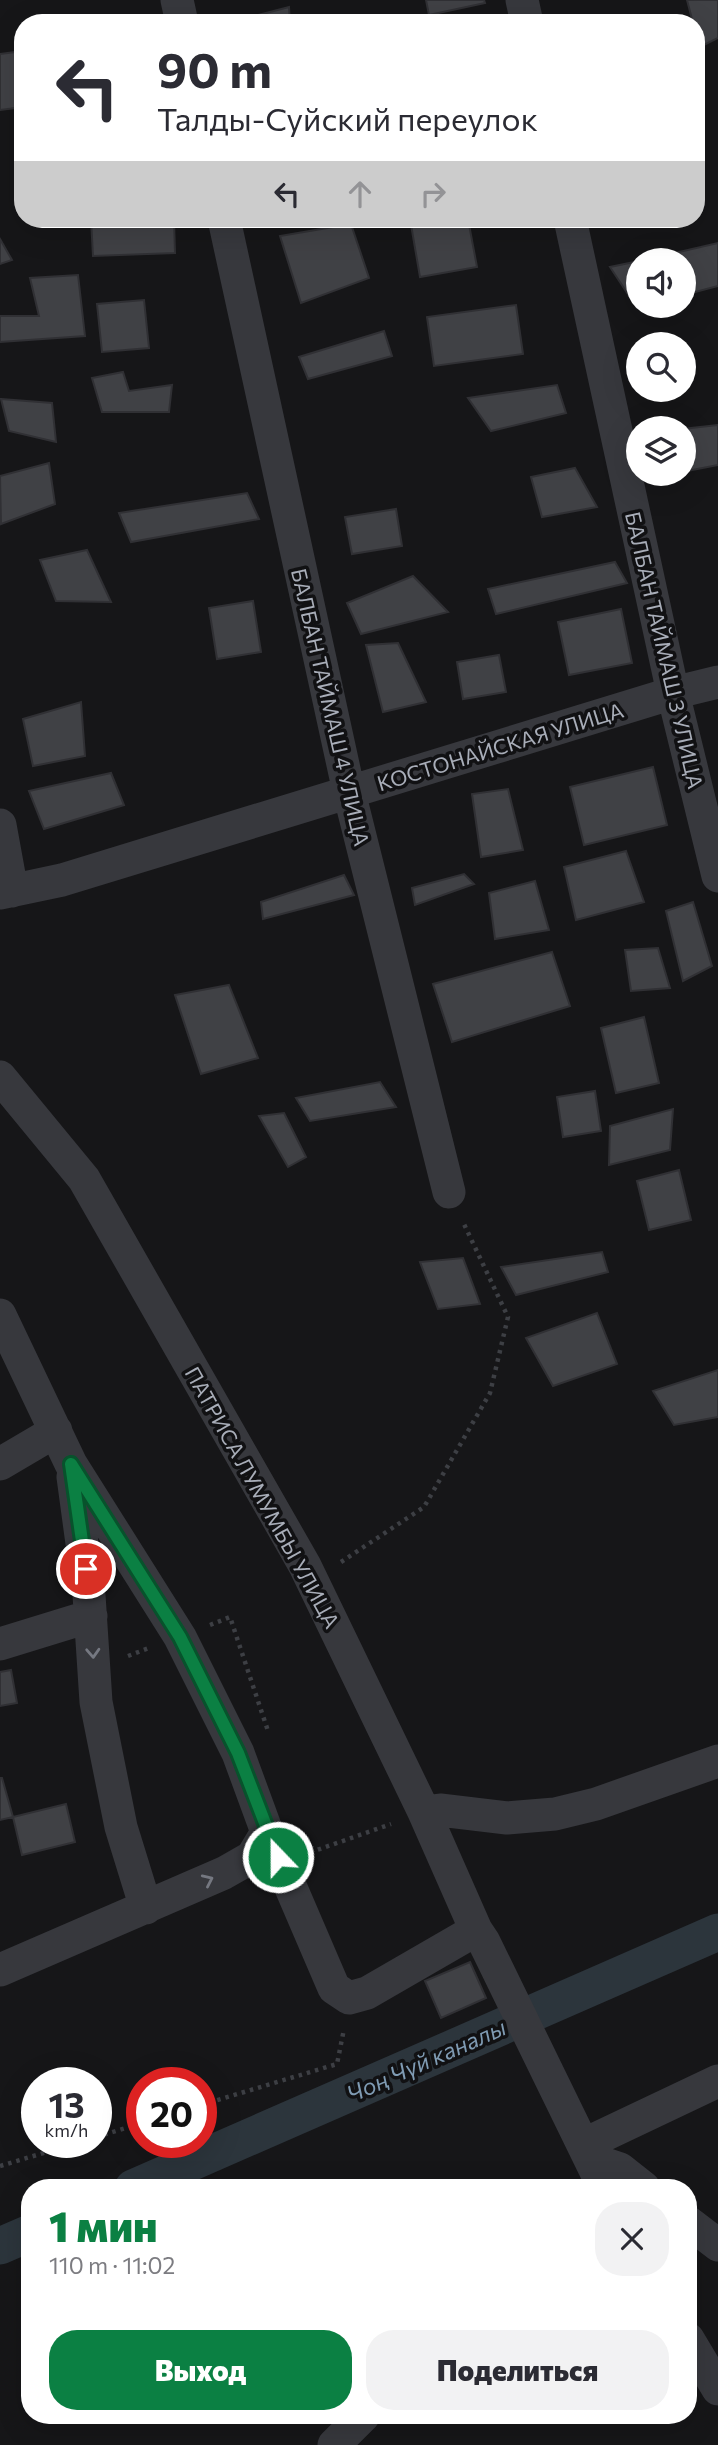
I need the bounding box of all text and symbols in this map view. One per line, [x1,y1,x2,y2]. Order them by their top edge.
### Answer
text: 90 m [157,38,272,98]
icon: left [42,42,133,133]
text: Талды-Суйский переулок [157,98,538,138]
icon: left [268,175,306,213]
icon: ahead [341,175,379,213]
icon: right [414,175,452,213]
map controls [626,248,696,486]
button: sound [626,248,696,318]
button: search [626,332,696,402]
button: layers [626,416,696,486]
street label: БАЛБАН ТАЙМАШ 3 УЛИЦА [621,509,709,791]
street label: БАЛБАН ТАЙМАШ 4 УЛИЦА [287,566,375,848]
street label: КОСТОНАЙСКАЯ УЛИЦА [374,697,626,795]
street label: ПАТРИСА ЛУМУМБЫ УЛИЦА [181,1362,345,1632]
pin [56,1539,116,1599]
icon: arrive [67,1550,105,1588]
one-way arrow [85,1648,100,1659]
position arrow [241,1820,315,1894]
one-way arrow [201,1874,213,1888]
water label: Чоң Чүй каналы [342,2012,510,2108]
speed limit sign: 20 [126,2067,217,2158]
text: 13 [48,2082,85,2125]
text: km/h [45,2119,88,2141]
text: 1 мин [49,2199,158,2251]
button: close [595,2202,669,2276]
text: 110 m · 11:02 [49,2251,175,2279]
button: Выход [49,2330,352,2410]
button: Поделиться [366,2330,669,2410]

